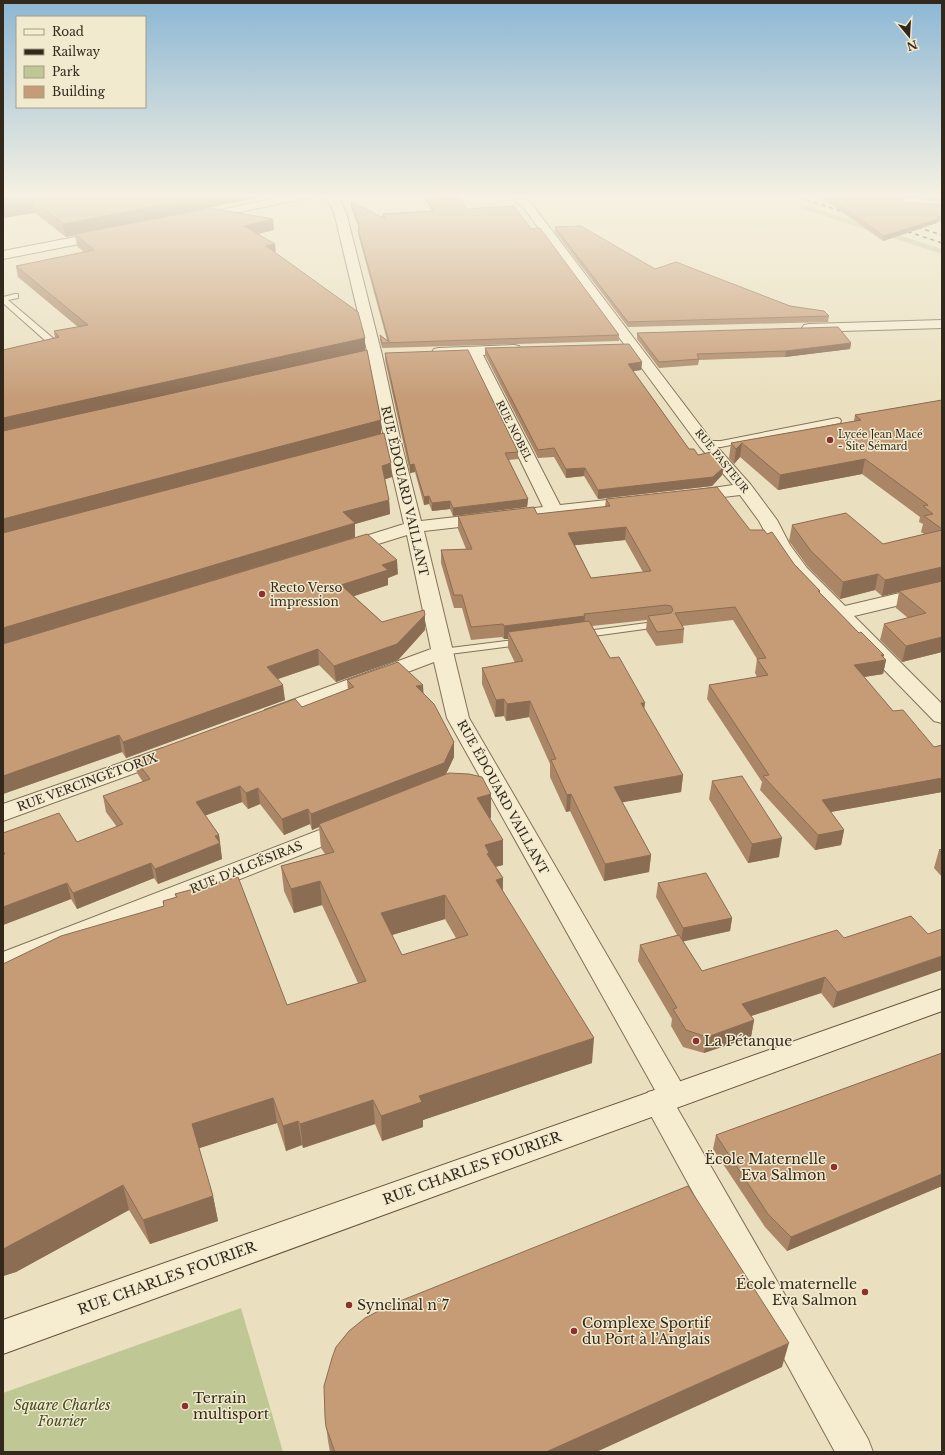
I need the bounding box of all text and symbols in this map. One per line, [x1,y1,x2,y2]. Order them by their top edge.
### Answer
legend [16,16,146,108]
north arrow [889,16,929,56]
text: Road [52,24,84,39]
text: N [904,37,919,54]
text: Railway [52,44,101,59]
text: Park [52,64,80,79]
text: Building [52,84,106,99]
street label: RUE NOBEL [493,398,535,464]
street label: RUE ÉDOUARD VAILLANT [378,404,433,578]
street label: RUE PASTEUR [692,426,752,496]
place label: Lycée Jean Macé - Site Sémard [838,428,923,453]
marker: Lycée Jean Macé - Site Sémard [825,435,835,445]
place label: Recto Verso impression [270,580,342,609]
marker: Recto Verso impression [257,589,267,599]
street label: RUE ÉDOUARD VAILLANT [454,717,553,877]
street label: RUE VERCINGÉTORIX [15,749,159,814]
street label: RUE D'ALGÉSIRAS [187,836,305,896]
place label: La Pétanque [704,1032,792,1050]
marker: La Pétanque [691,1036,701,1046]
street label: RUE CHARLES FOURIER [380,1127,565,1209]
place label: Ëcole Maternelle Eva Salmon [705,1150,826,1184]
marker: Ëcole Maternelle Eva Salmon [829,1162,839,1172]
street label: RUE CHARLES FOURIER [75,1237,260,1319]
place label: École maternelle Eva Salmon [736,1275,857,1309]
marker: École maternelle Eva Salmon [860,1287,870,1297]
place label: Synclinal n°7 [357,1296,450,1314]
marker: Synclinal n°7 [344,1300,354,1310]
place label: Complexe Sportif du Port à l’Anglais [582,1314,712,1348]
marker: Complexe Sportif du Port à l’Anglais [569,1326,579,1336]
place label: Terrain multisport [193,1389,270,1423]
park label: Square Charles Fourier [13,1396,111,1430]
marker: Terrain multisport [180,1401,190,1411]

